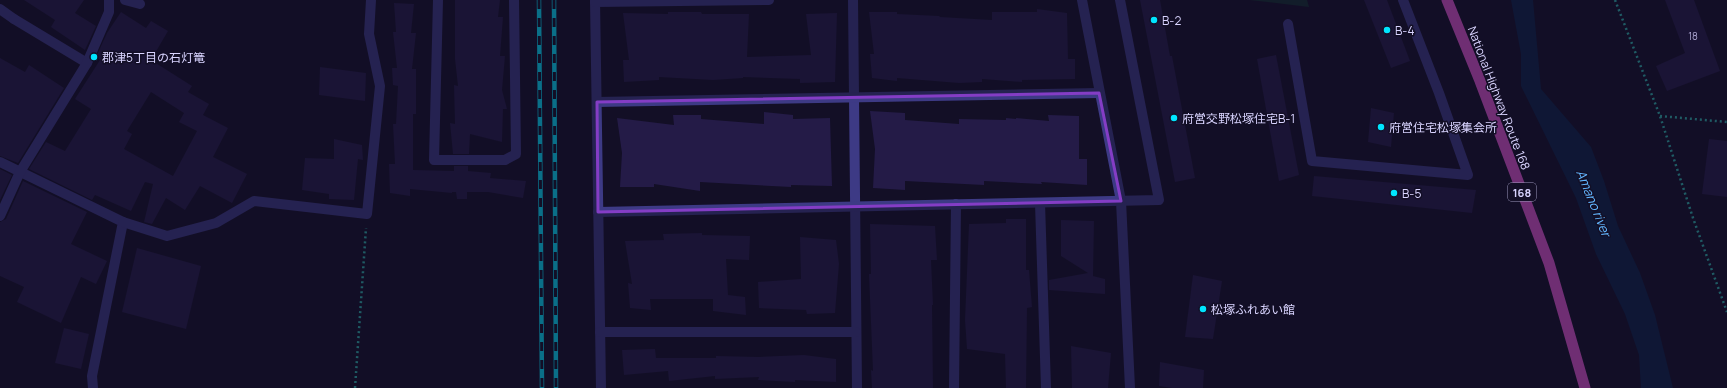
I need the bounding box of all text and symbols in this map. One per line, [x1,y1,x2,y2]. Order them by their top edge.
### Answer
place label: B-2 [1162,12,1181,29]
marker: B-2 [1149,15,1159,25]
place label: B-4 [1395,22,1415,39]
street label: National Highway Route 168 [1464,24,1534,172]
marker: B-4 [1382,25,1392,35]
house number: 18 [1688,29,1698,43]
place label: 郡津5丁目の石灯篭 [102,49,205,66]
marker: 郡津5丁目の石灯篭 [89,52,99,62]
place label: 府営交野松塚住宅B-1 [1182,110,1295,127]
marker: 府営交野松塚住宅B-1 [1169,113,1179,123]
place label: 府営住宅松塚集会所 [1389,119,1497,136]
marker: 府営住宅松塚集会所 [1376,122,1386,132]
water label: Amano river [1572,167,1616,241]
road number: 168 [1508,183,1536,201]
place label: B-5 [1402,185,1421,202]
marker: B-5 [1389,188,1399,198]
place label: 松塚ふれあい館 [1211,301,1295,318]
marker: 松塚ふれあい館 [1198,304,1208,314]

